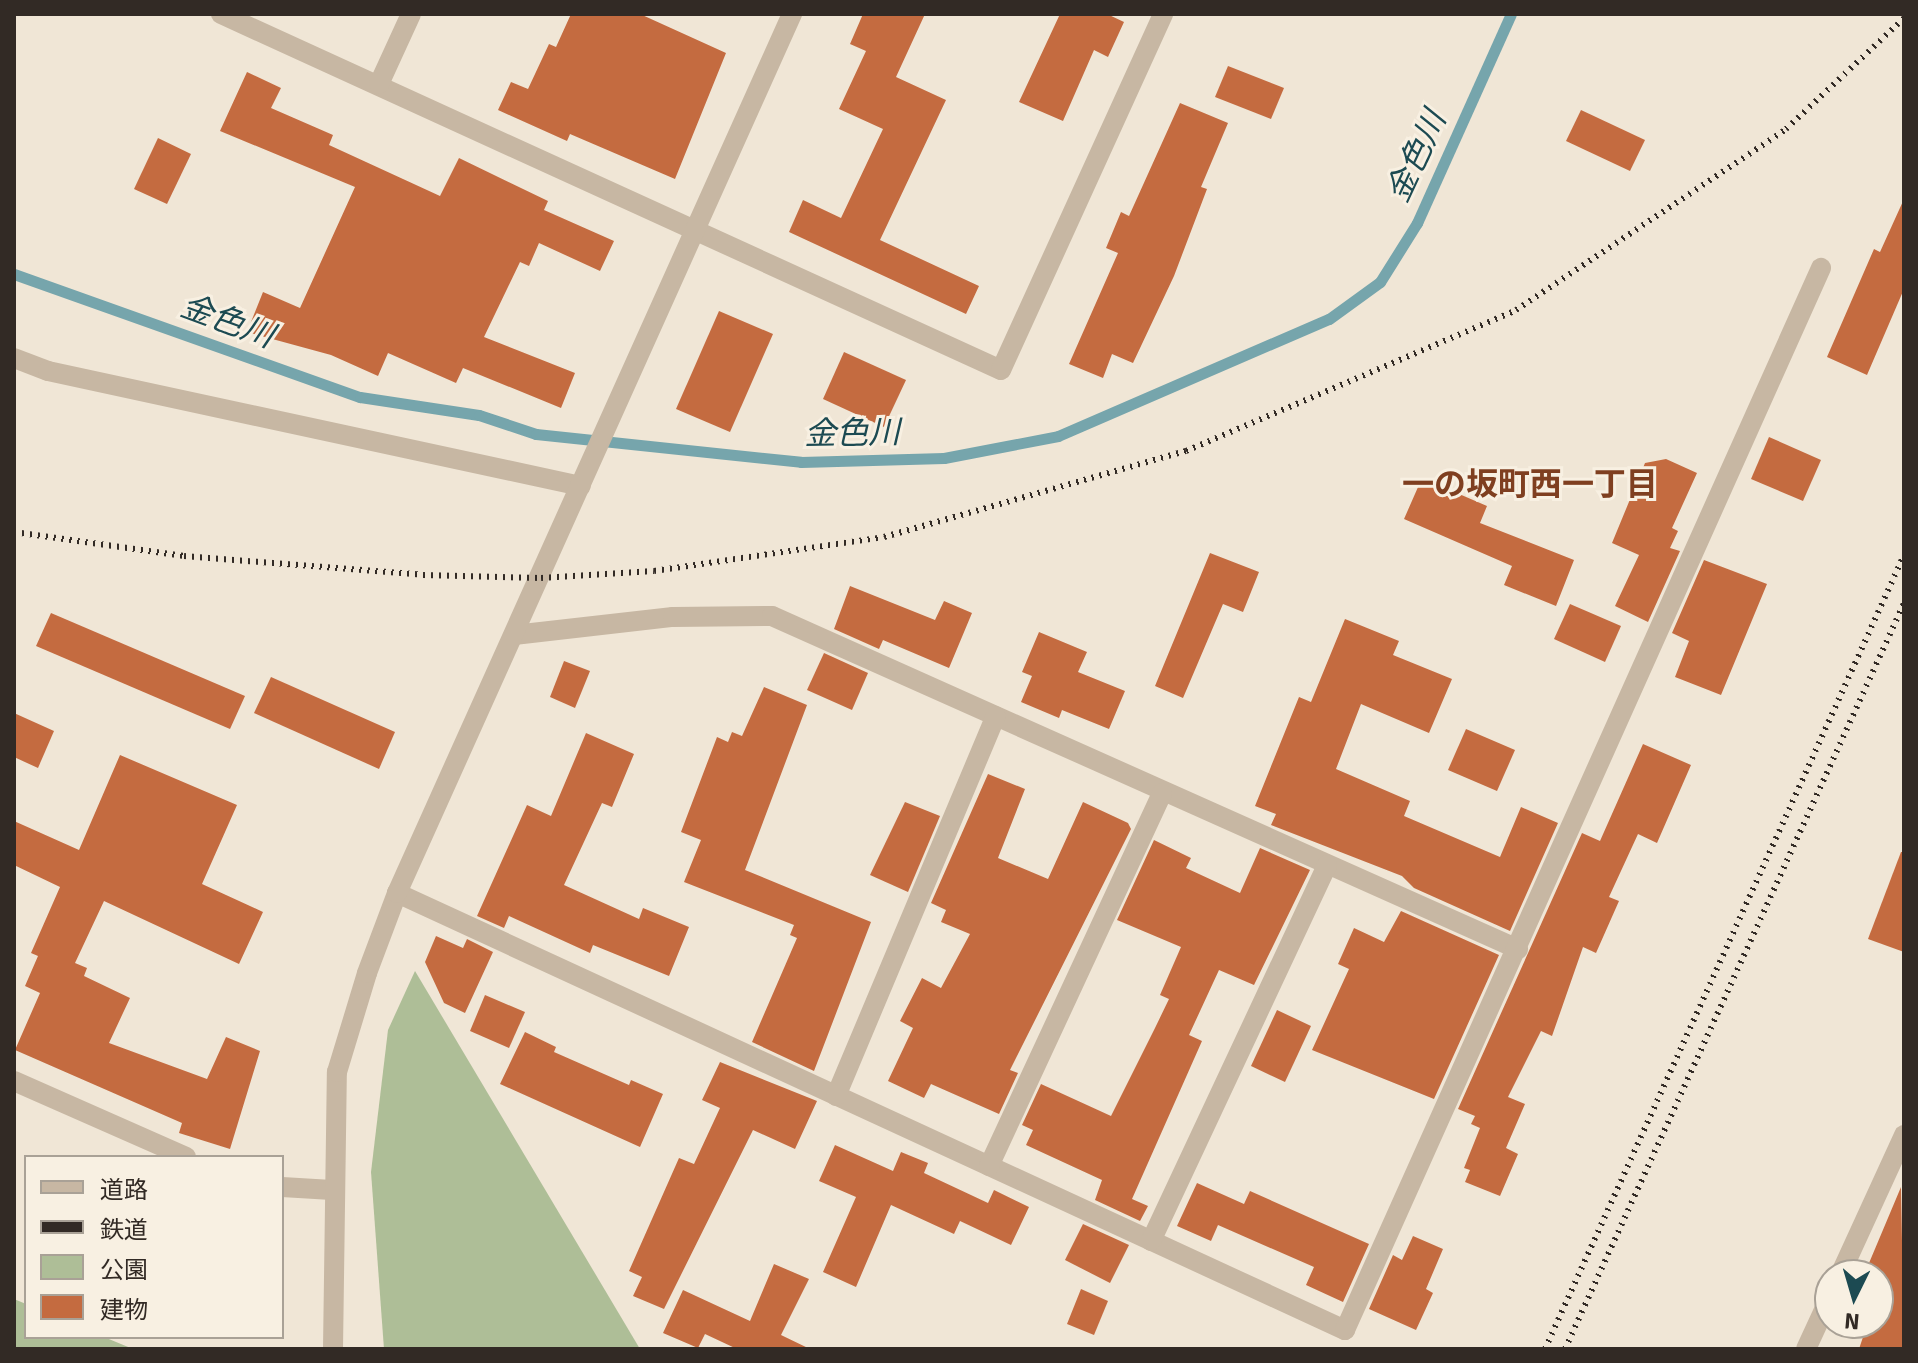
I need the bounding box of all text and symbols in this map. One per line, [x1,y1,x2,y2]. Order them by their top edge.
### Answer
water label: 金色川 [1379,105,1455,209]
water label: 金色川 [175,288,279,356]
water label: 金色川 [804,414,900,454]
district label: 一の坂町西一丁目 [1402,466,1658,504]
legend [24,1155,284,1339]
text: 道路 [100,1175,148,1205]
text: 鉄道 [100,1215,148,1245]
text: 公園 [100,1255,148,1285]
north arrow [1814,1259,1894,1339]
text: 建物 [100,1295,148,1325]
text: N [1843,1307,1861,1336]

